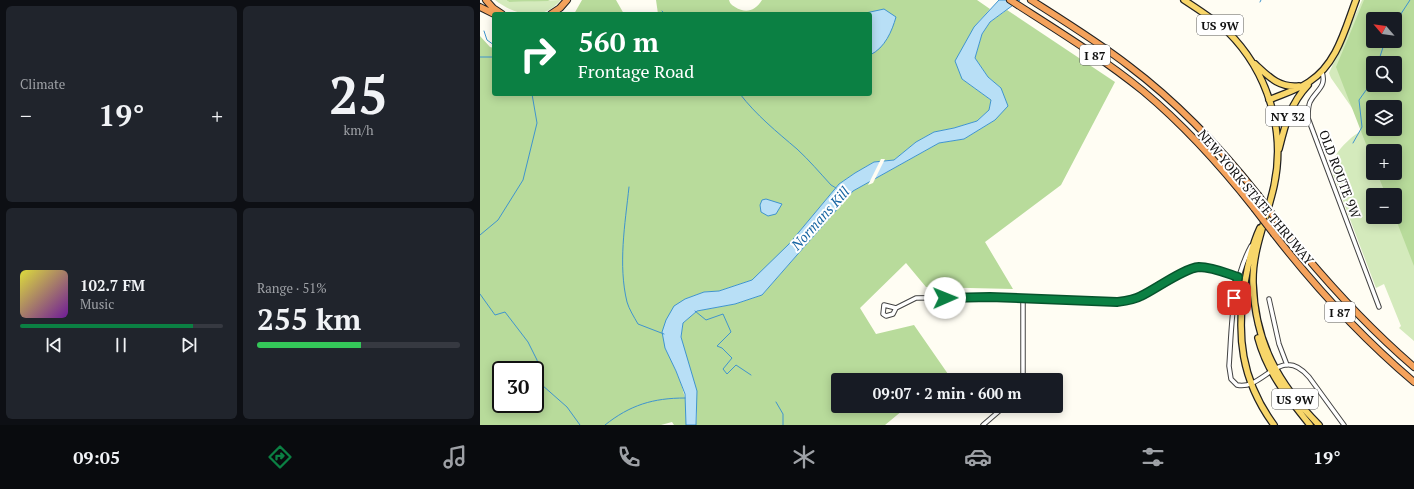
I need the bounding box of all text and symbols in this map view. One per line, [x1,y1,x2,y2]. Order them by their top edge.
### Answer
north arrow [1366,12,1402,48]
map controls [1366,12,1402,224]
road number: US 9W [1197,15,1243,35]
text: 560 m [578,23,659,60]
icon: right [512,28,564,80]
road number: I 87 [1080,45,1110,65]
button: search [1366,56,1402,92]
text: Frontage Road [578,59,694,83]
text: 25 [329,60,388,129]
text: Climate [20,75,65,93]
text: 19° [98,95,145,135]
button: layers [1366,100,1402,136]
text: − [20,101,32,130]
text: + [211,101,223,130]
road number: NY 32 [1266,106,1310,126]
text: km/h [343,121,374,139]
street label: NEW YORK STATE THRUWAY [1194,125,1319,269]
street label: OLD ROUTE 9W [1315,127,1365,222]
button: + [1366,144,1402,180]
water label: Normans Kill [786,182,854,254]
button: − [1366,188,1402,224]
text: 102.7 FM [80,275,145,295]
position arrow [924,277,966,319]
text: Range · 51% [257,279,327,297]
pin [1217,281,1251,315]
icon: arrive [1223,287,1245,309]
text: Music [80,295,114,313]
text: 255 km [257,299,361,339]
road number: I 87 [1325,302,1355,322]
icon: previous [43,334,65,356]
icon: pause [110,334,132,356]
icon: next [178,334,200,356]
speed limit sign: 30 [492,361,544,413]
text: 09:07 · 2 min · 600 m [873,383,1021,403]
road number: US 9W [1272,389,1318,409]
icon: directions [266,443,294,471]
icon: music [441,443,469,471]
icon: phone [615,443,643,471]
icon: climate [790,443,818,471]
icon: car [964,443,992,471]
icon: filters [1139,443,1167,471]
text: 09:05 [73,445,120,469]
text: 19° [1313,445,1341,469]

